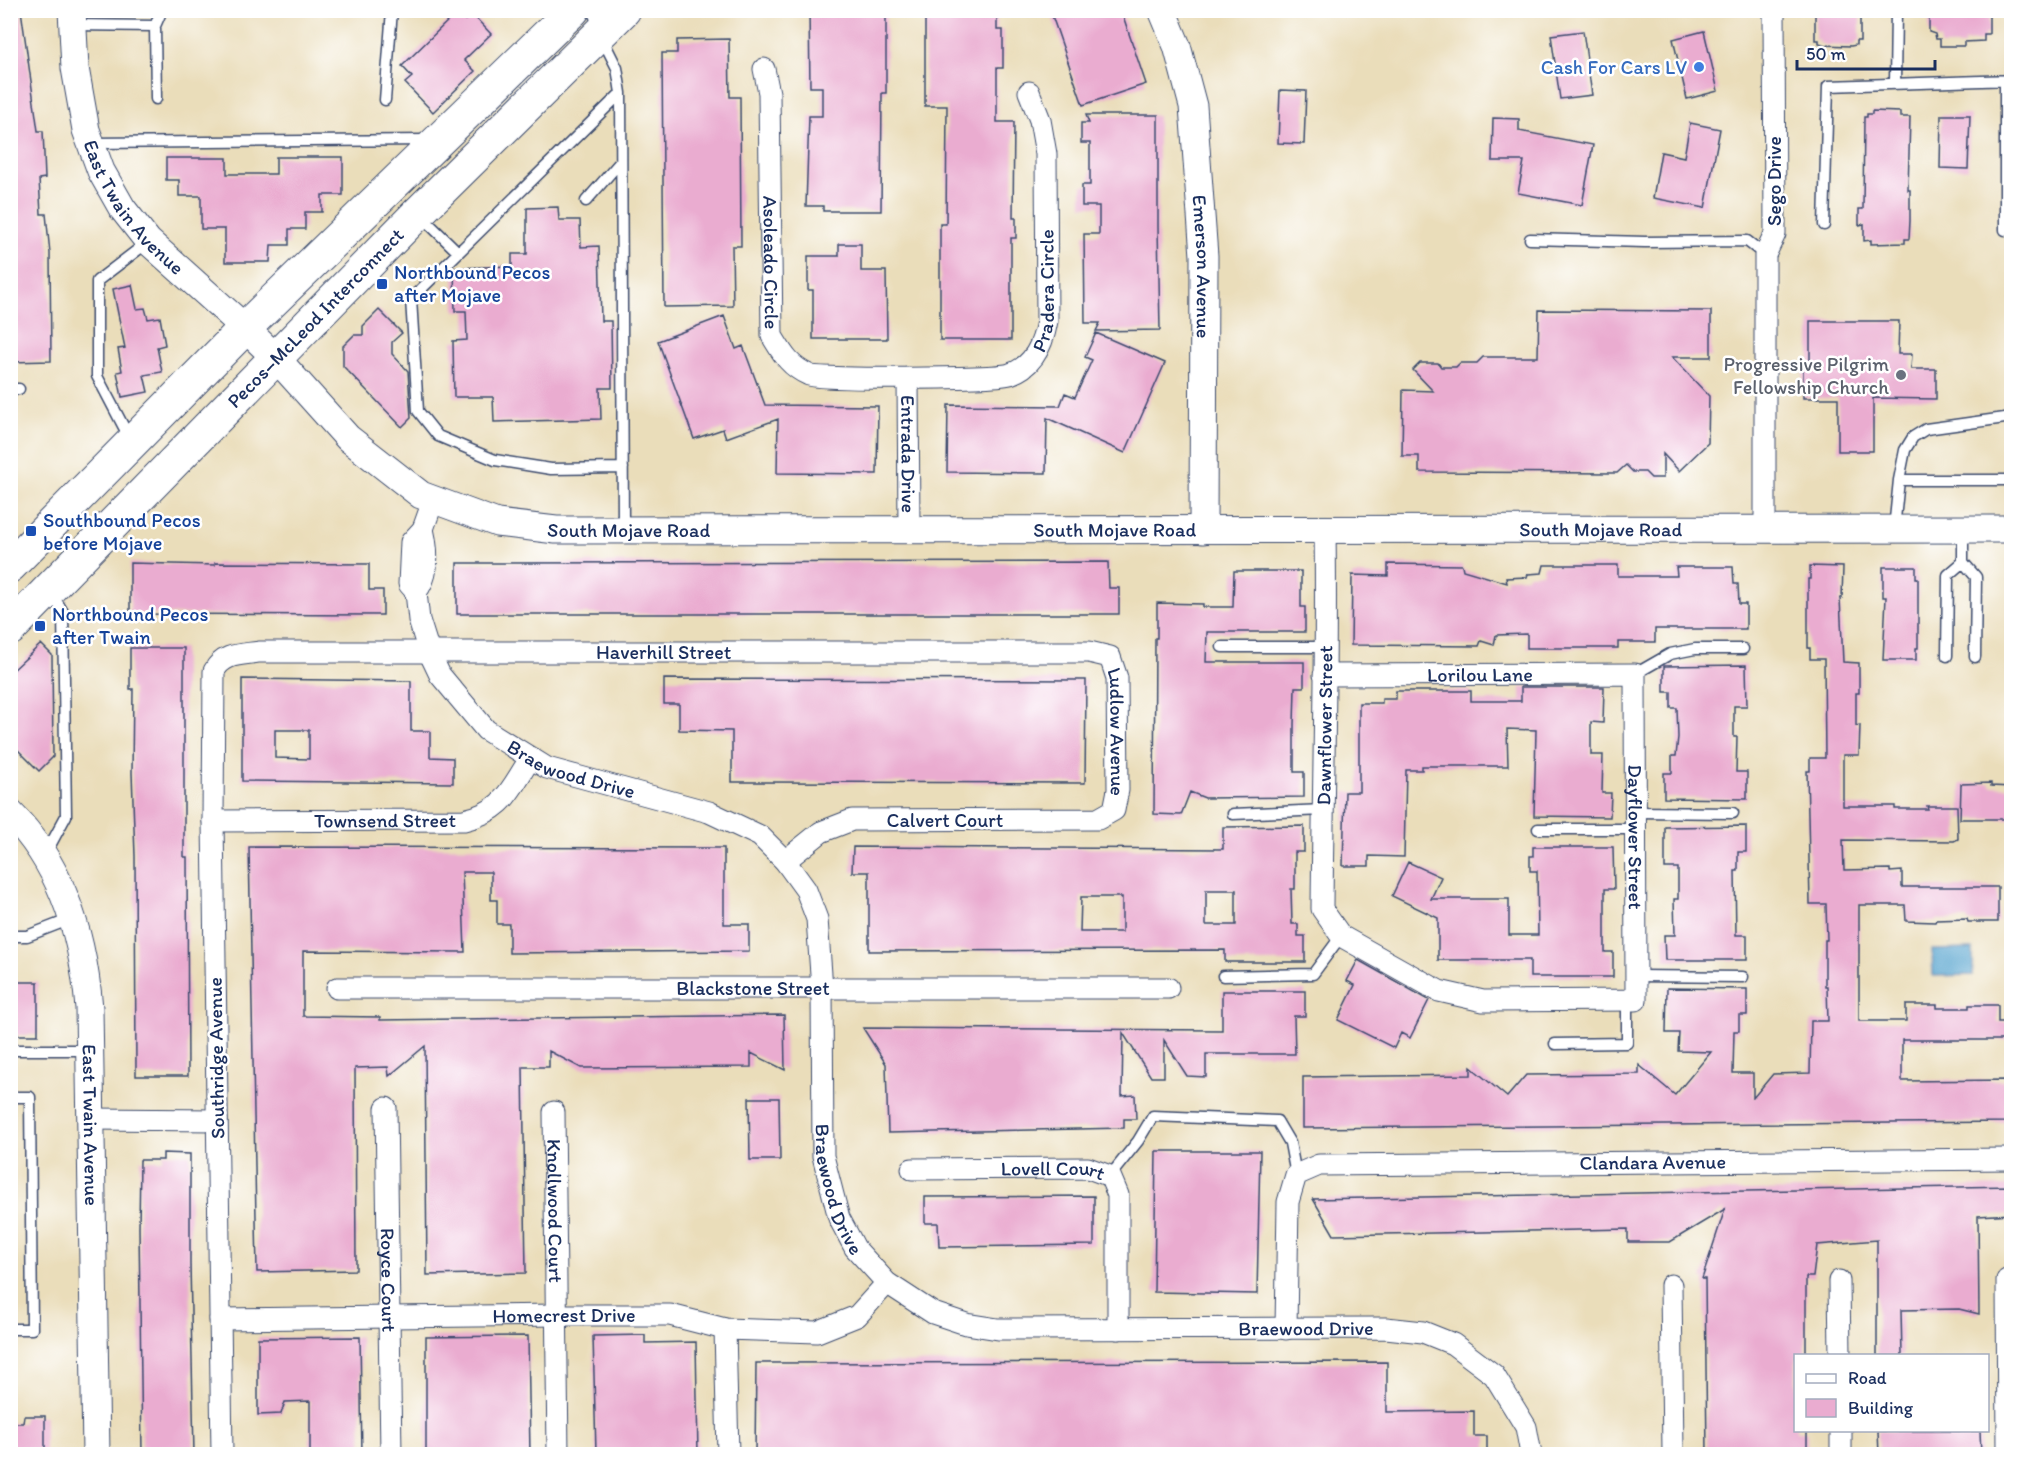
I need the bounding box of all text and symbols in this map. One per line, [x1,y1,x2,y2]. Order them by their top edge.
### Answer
scale bar [1797,33,1935,71]
text: 50 m [1806,43,1846,65]
place label: Cash For Cars LV [1541,55,1687,79]
marker: Cash For Cars LV [1692,60,1706,74]
street label: East Twain Avenue [79,136,189,280]
street label: Sego Drive [1762,136,1786,226]
street label: Emerson Avenue [1188,194,1216,338]
street label: Asoleado Circle [758,196,784,329]
street label: Pecos–McLeod Interconnect [222,223,409,413]
street label: Pradera Circle [1027,229,1059,356]
place label: Northbound Pecos after Mojave [394,260,550,307]
marker: Northbound Pecos after Mojave [375,277,389,291]
place label: Progressive Pilgrim Fellowship Church [1723,352,1889,399]
marker: Progressive Pilgrim Fellowship Church [1894,368,1908,382]
street label: Entrada Drive [896,395,921,513]
place label: Southbound Pecos before Mojave [43,508,201,555]
street label: South Mojave Road [546,517,710,542]
street label: South Mojave Road [1519,517,1682,541]
street label: South Mojave Road [1033,518,1196,542]
marker: Southbound Pecos before Mojave [24,524,38,538]
place label: Northbound Pecos after Twain [52,602,208,649]
marker: Northbound Pecos after Twain [33,619,47,633]
street label: Haverhill Street [596,640,732,664]
street label: Dawnflower Street [1311,645,1337,806]
street label: Lorilou Lane [1427,662,1533,687]
street label: Ludlow Avenue [1102,664,1130,799]
street label: Braewood Drive [503,734,638,803]
street label: Dayflower Street [1623,765,1648,910]
street label: Townsend Street [314,808,457,833]
street label: Calvert Court [887,808,1003,832]
street label: Blackstone Street [676,976,830,1000]
street label: Southridge Avenue [203,977,229,1139]
street label: East Twain Avenue [78,1044,104,1206]
street label: Braewood Drive [811,1124,867,1260]
street label: Knollwood Court [542,1139,568,1283]
street label: Clandara Avenue [1579,1149,1726,1175]
street label: Lovell Court [1001,1156,1109,1185]
street label: Royce Court [376,1228,401,1332]
street label: Homecrest Drive [492,1303,636,1328]
street label: Braewood Drive [1238,1316,1374,1340]
legend [1794,1354,1989,1432]
text: Road [1848,1367,1887,1389]
text: Building [1848,1397,1914,1419]

